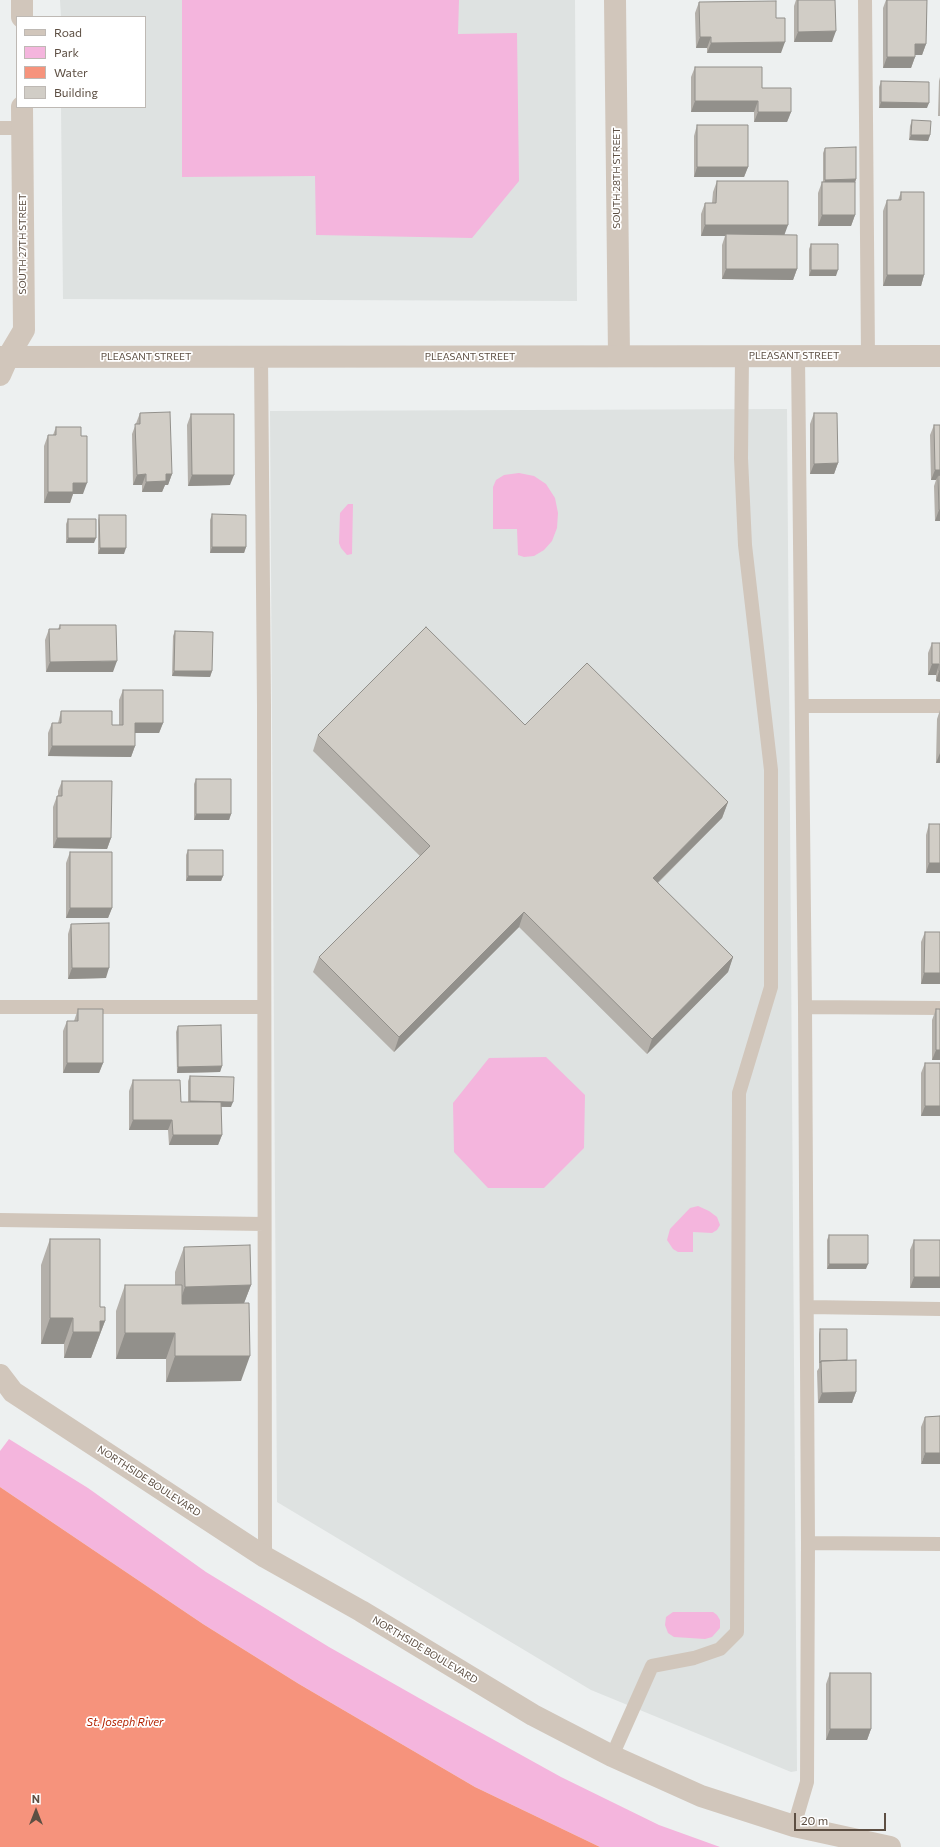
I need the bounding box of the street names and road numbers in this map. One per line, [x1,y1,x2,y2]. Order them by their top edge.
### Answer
street label: SOUTH 28TH STREET [611,127,623,229]
street label: SOUTH 27TH STREET [17,194,29,294]
street label: PLEASANT STREET [749,350,839,362]
street label: PLEASANT STREET [101,351,191,363]
street label: PLEASANT STREET [425,351,515,363]
street label: NORTHSIDE BOULEVARD [95,1443,203,1519]
street label: NORTHSIDE BOULEVARD [370,1614,480,1686]

